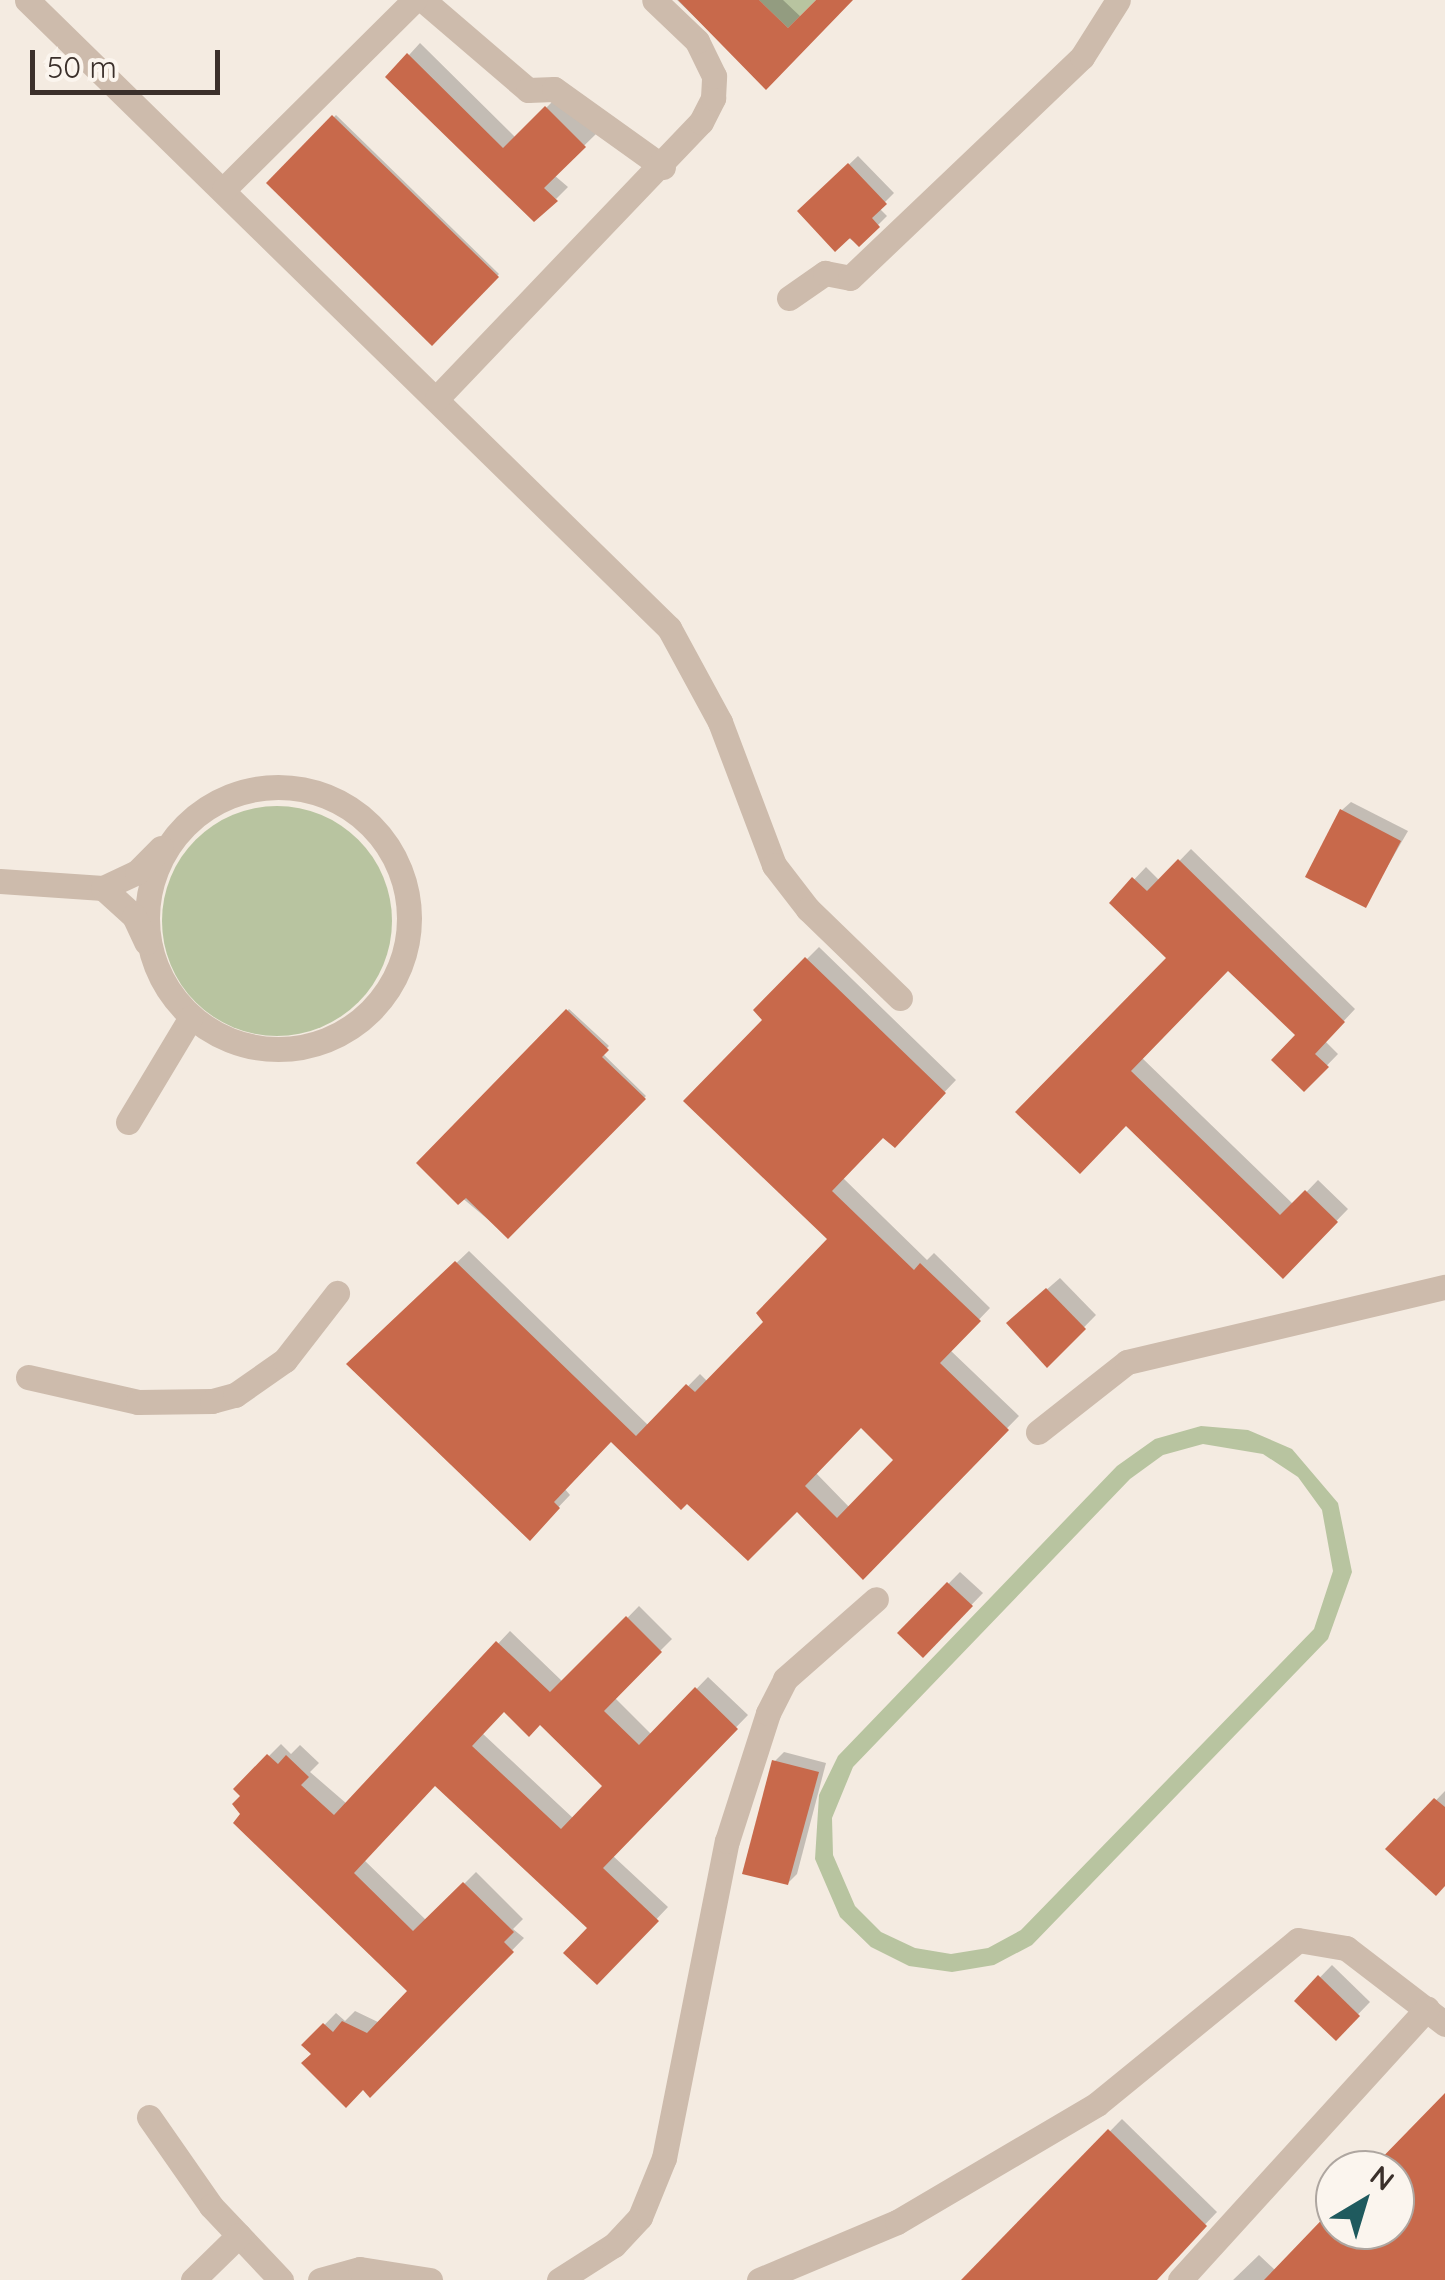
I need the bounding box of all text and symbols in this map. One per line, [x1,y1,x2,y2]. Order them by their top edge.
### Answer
scale bar [35,30,225,92]
text: 50 m [47,48,117,86]
north arrow [1315,2150,1415,2250]
text: N [1364,2157,1401,2198]

